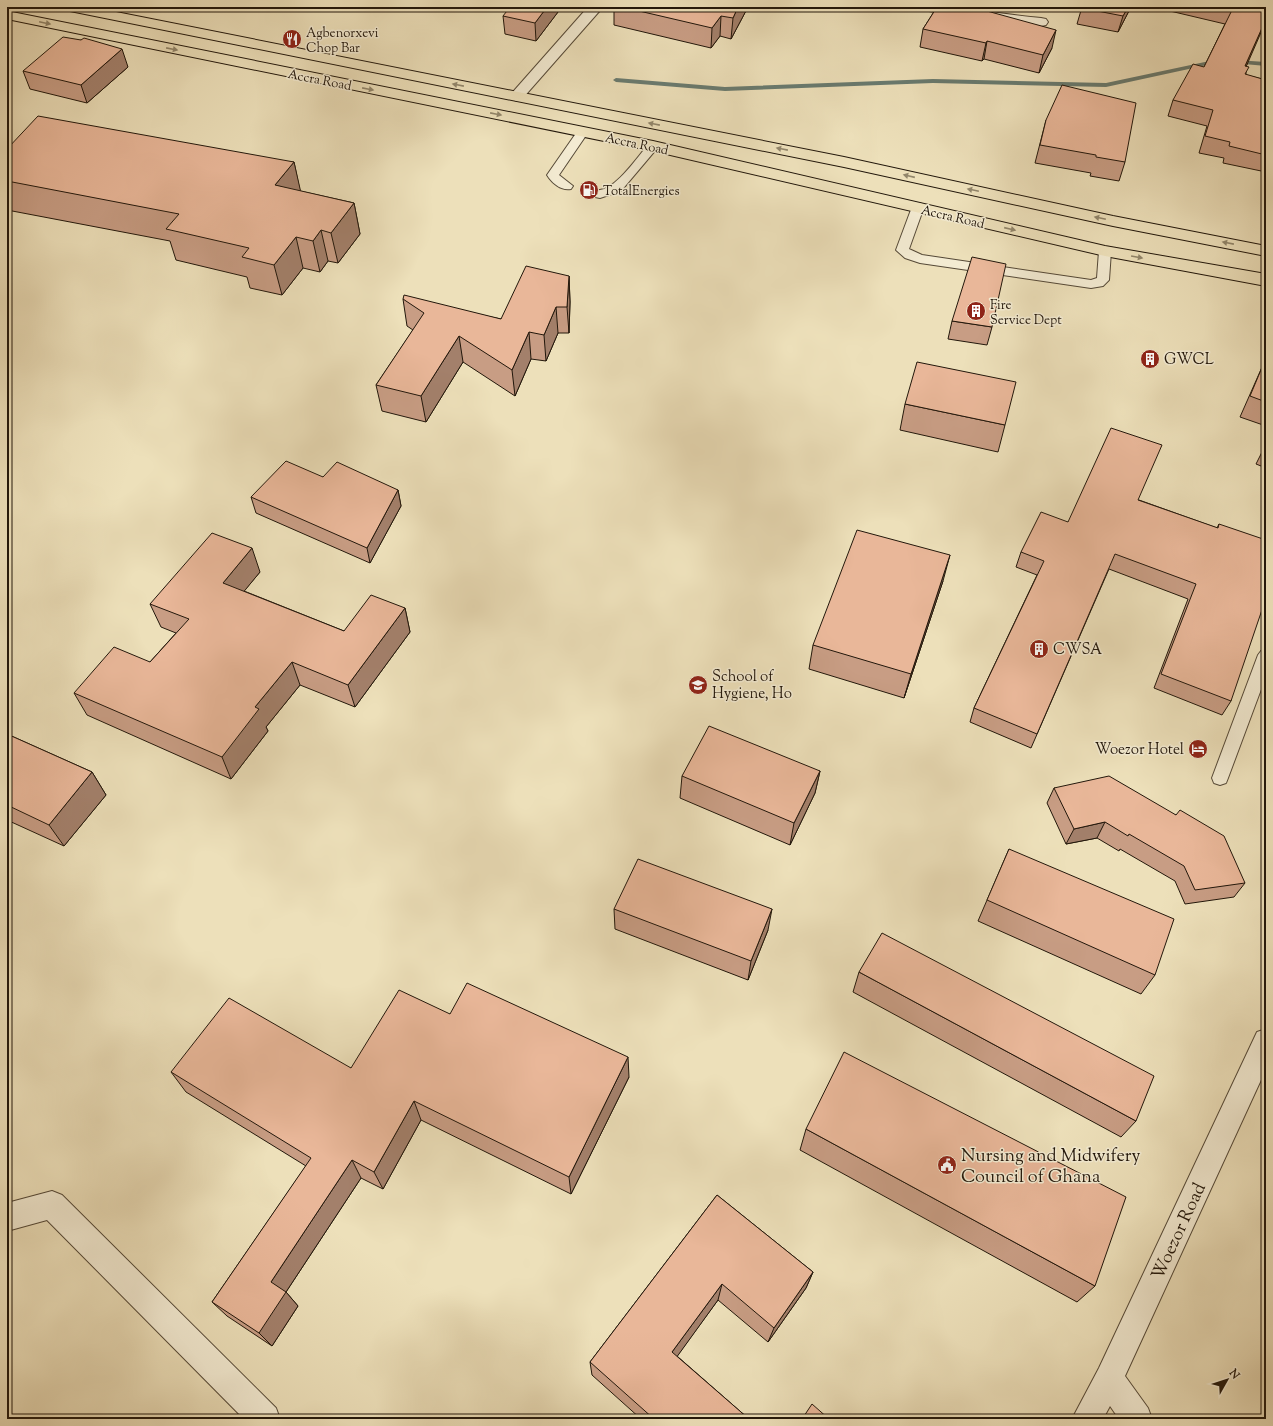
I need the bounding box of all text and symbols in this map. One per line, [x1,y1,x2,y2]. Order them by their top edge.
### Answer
one-way arrow [39,20,51,26]
place label: Agbenorxevi Chop Bar [306,25,379,58]
restaurant icon: Agbenorxevi Chop Bar [281,28,303,50]
one-way arrow [166,47,179,53]
street label: Accra Road [286,66,354,96]
one-way arrow [452,81,464,87]
one-way arrow [362,86,375,92]
one-way arrow [490,111,502,117]
one-way arrow [648,120,661,126]
street label: Accra Road [603,129,671,161]
one-way arrow [776,146,788,152]
one-way arrow [903,173,915,179]
fuel station icon: TotalEnergies [578,179,600,201]
place label: TotalEnergies [603,183,680,201]
one-way arrow [967,187,979,193]
street label: Accra Road [919,202,987,234]
one-way arrow [1094,215,1106,221]
one-way arrow [1004,226,1016,232]
one-way arrow [1222,240,1234,246]
one-way arrow [1131,254,1143,260]
place label: Fire Service Dept [990,297,1062,330]
building icon: Fire Service Dept [965,300,987,322]
building icon: GWCL [1139,348,1161,370]
place label: GWCL [1164,350,1214,371]
building icon: CWSA [1028,638,1050,660]
place label: CWSA [1053,640,1102,661]
place label: School of Hygiene, Ho [712,667,792,705]
school or university icon: School of Hygiene, Ho [687,674,709,696]
hotel icon: Woezor Hotel [1187,738,1209,760]
place label: Woezor Hotel [1095,740,1184,761]
place label: Nursing and Midwifery Council of Ghana [961,1144,1141,1191]
public building icon: Nursing and Midwifery Council of Ghana [936,1154,958,1176]
street label: Woezor Road [1146,1179,1214,1285]
north arrow [1207,1360,1247,1400]
text: N [1224,1365,1243,1383]

